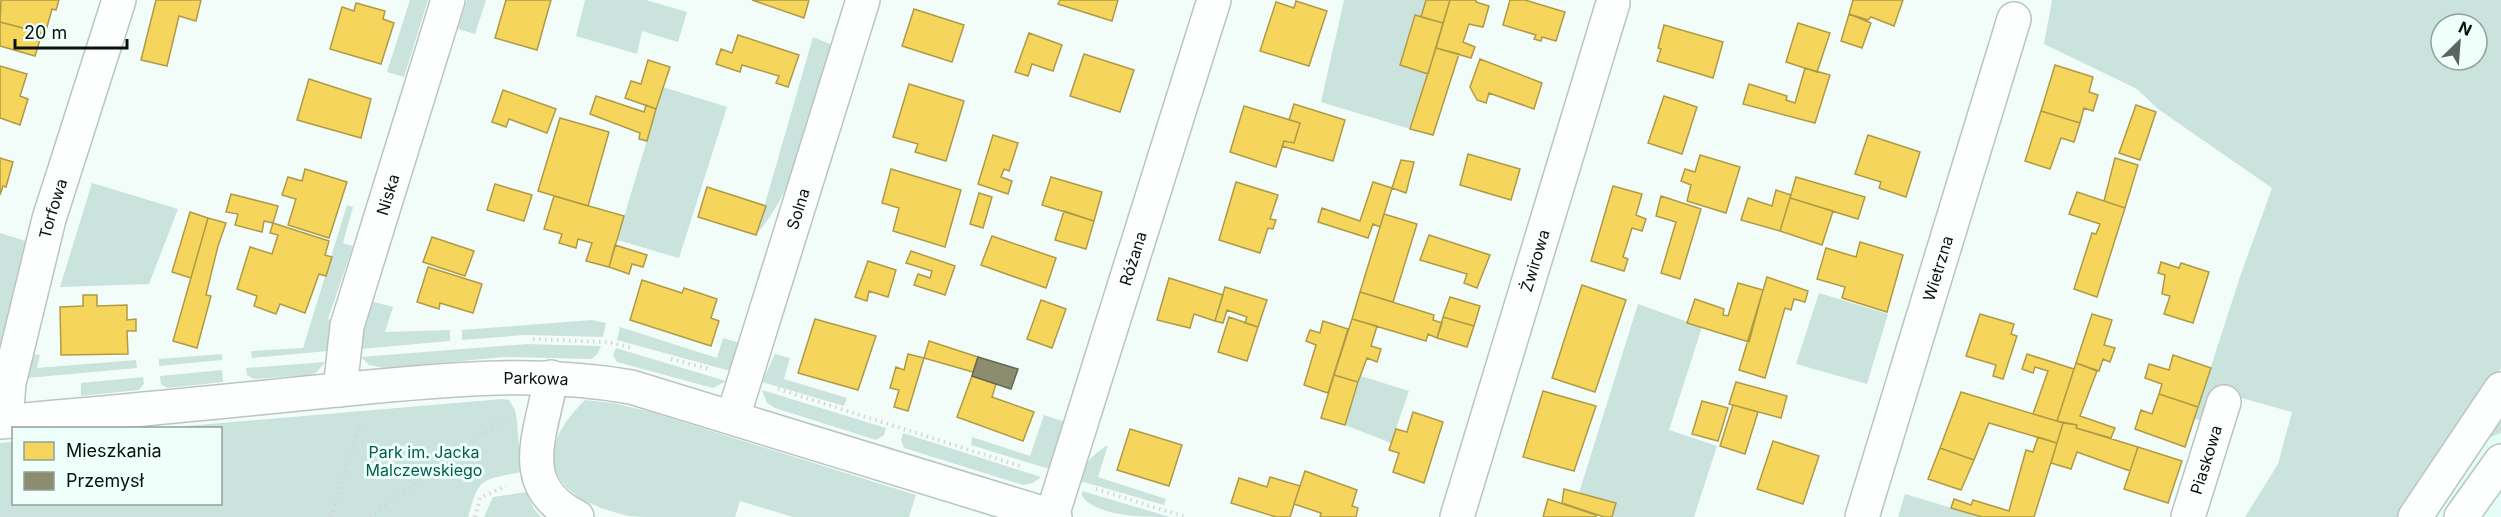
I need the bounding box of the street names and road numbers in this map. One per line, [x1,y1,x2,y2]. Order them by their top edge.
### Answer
street label: Niska [372,171,404,218]
street label: Torfowa [35,176,71,241]
street label: Solna [782,186,814,232]
street label: Żwirowa [1516,227,1554,294]
street label: Różana [1115,229,1151,288]
street label: Wietrzna [1918,233,1957,304]
street label: Parkowa [503,368,569,389]
street label: Piaskowa [2186,423,2226,497]

